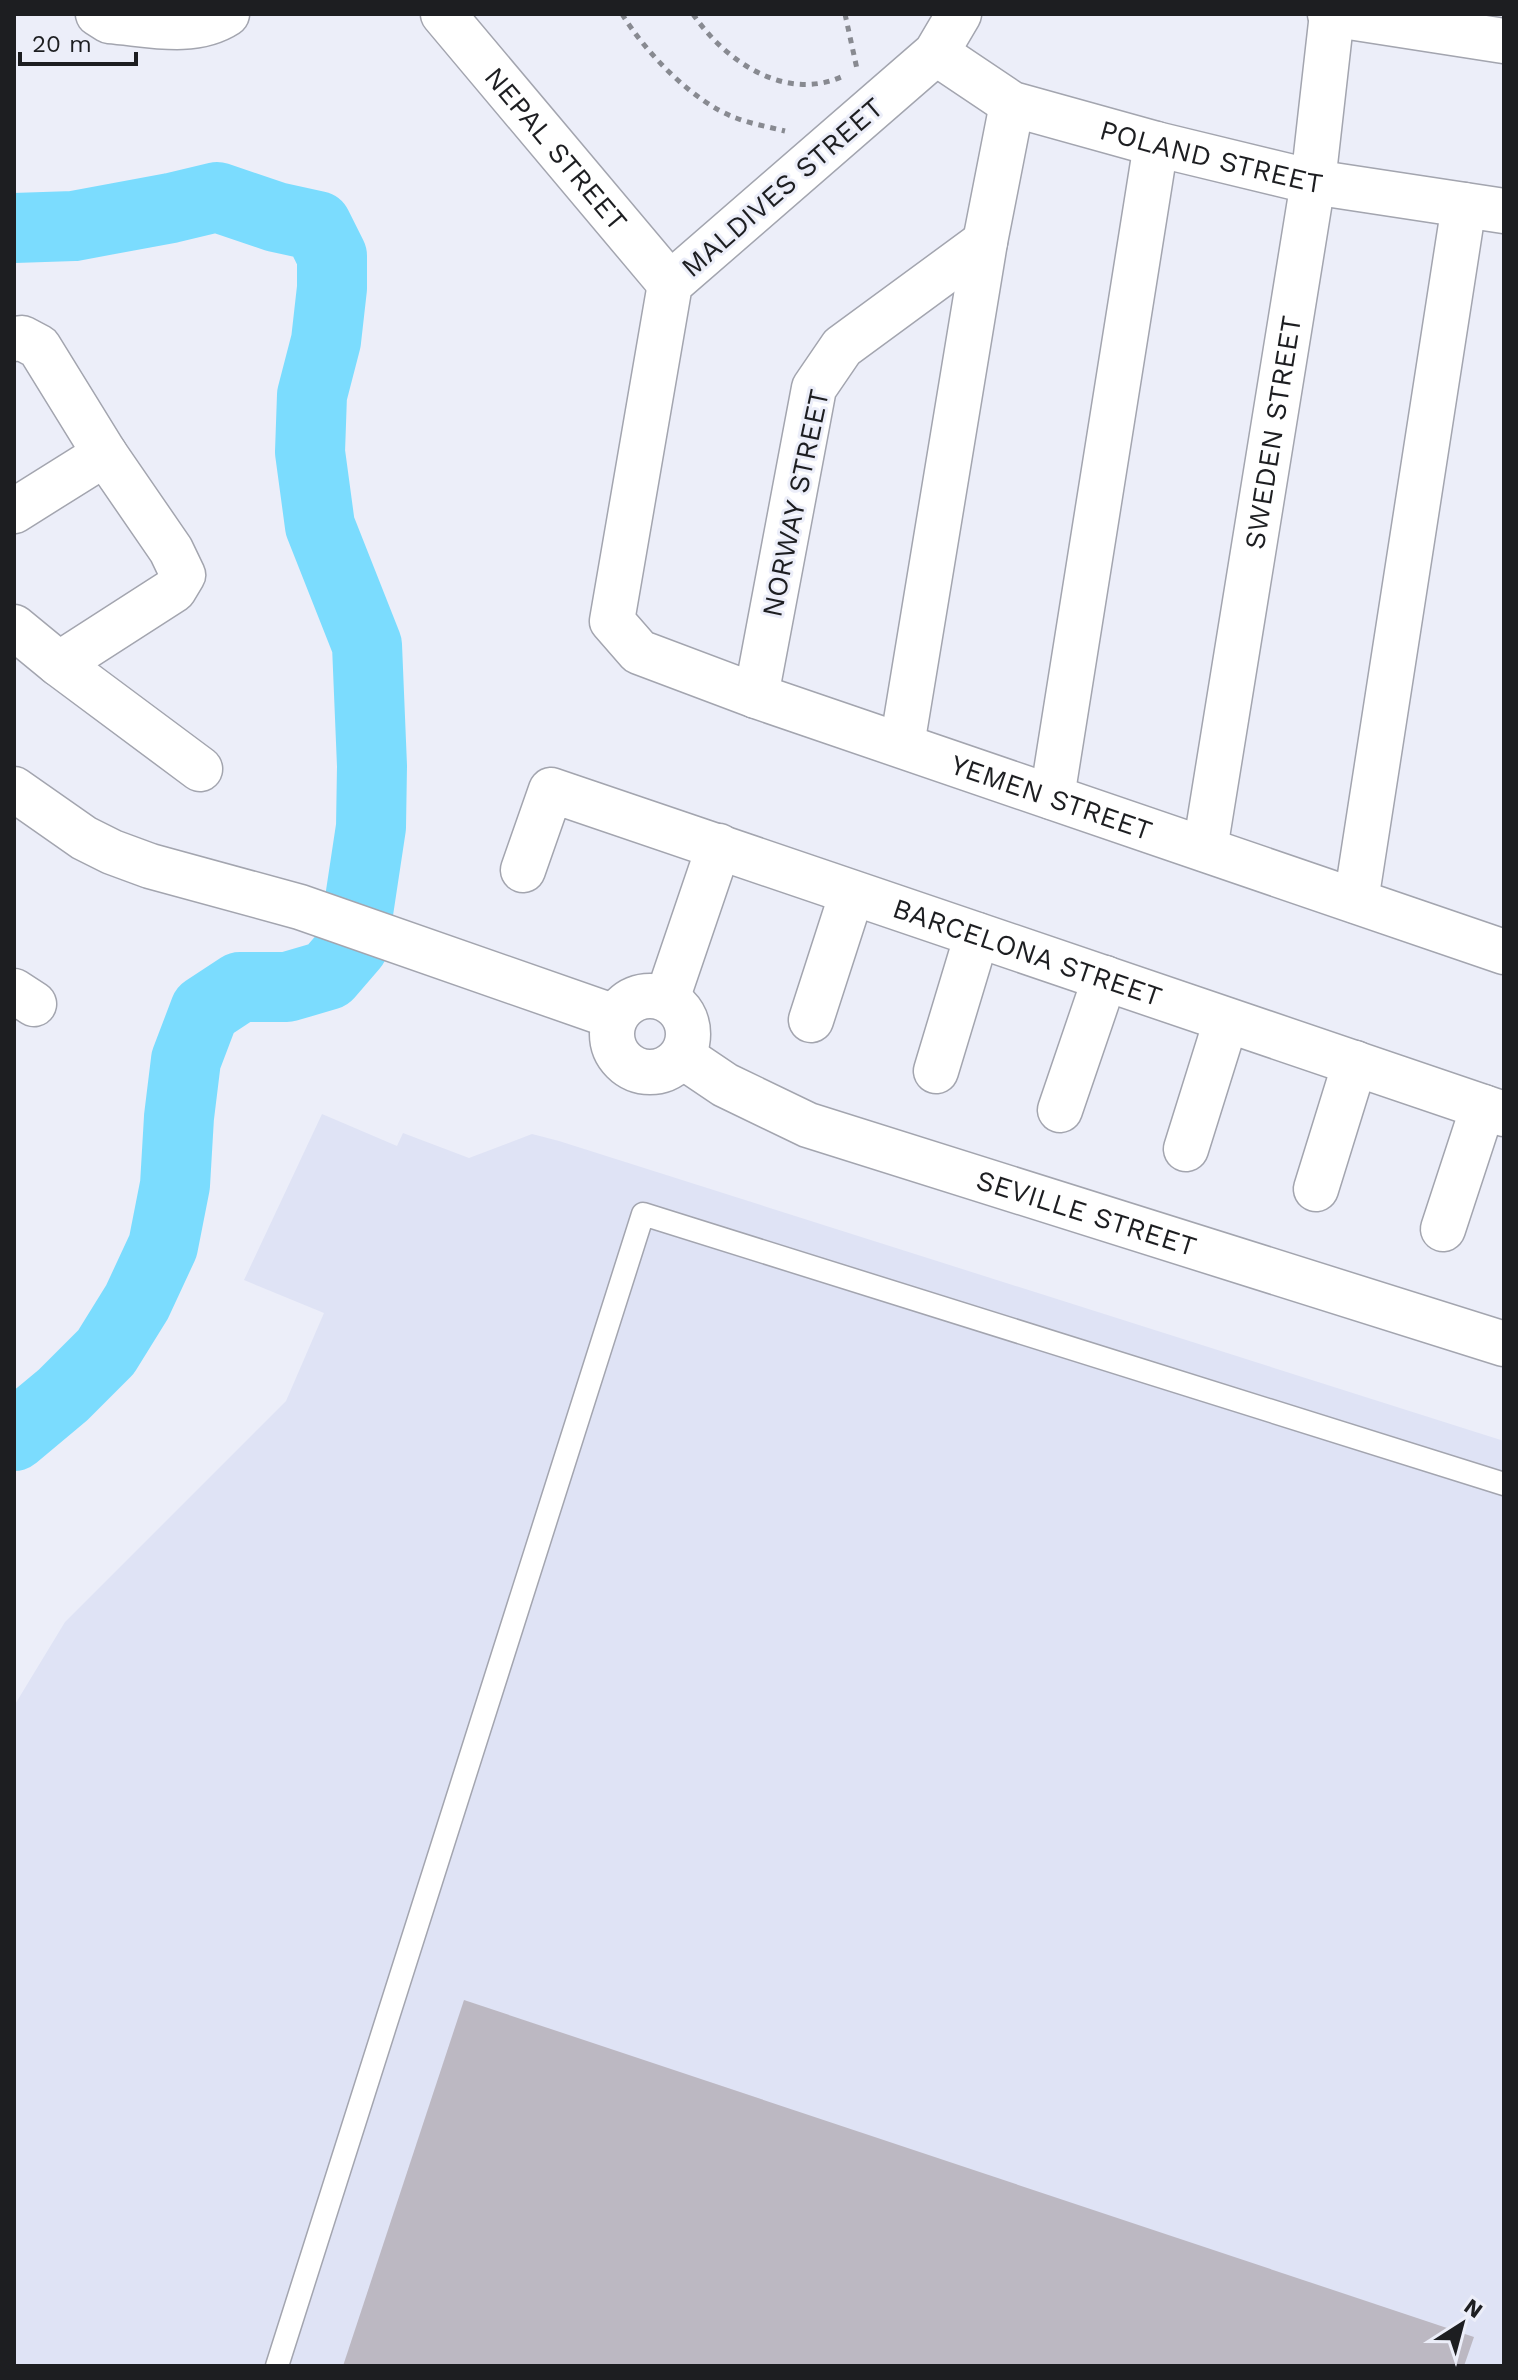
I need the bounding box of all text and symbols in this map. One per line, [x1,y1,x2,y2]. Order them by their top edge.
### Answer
scale bar [20,16,136,66]
text: 20 m [32,30,92,58]
street label: NEPAL STREET [478,61,634,238]
street label: MALDIVES STREET [675,91,890,284]
street label: POLAND STREET [1096,113,1325,200]
street label: SWEDEN STREET [1238,313,1308,552]
street label: NORWAY STREET [755,386,836,620]
street label: YEMEN STREET [946,748,1156,847]
street label: BARCELONA STREET [889,891,1166,1013]
street label: SEVILLE STREET [972,1163,1200,1263]
north arrow [1422,2284,1502,2364]
text: N [1460,2293,1487,2323]

